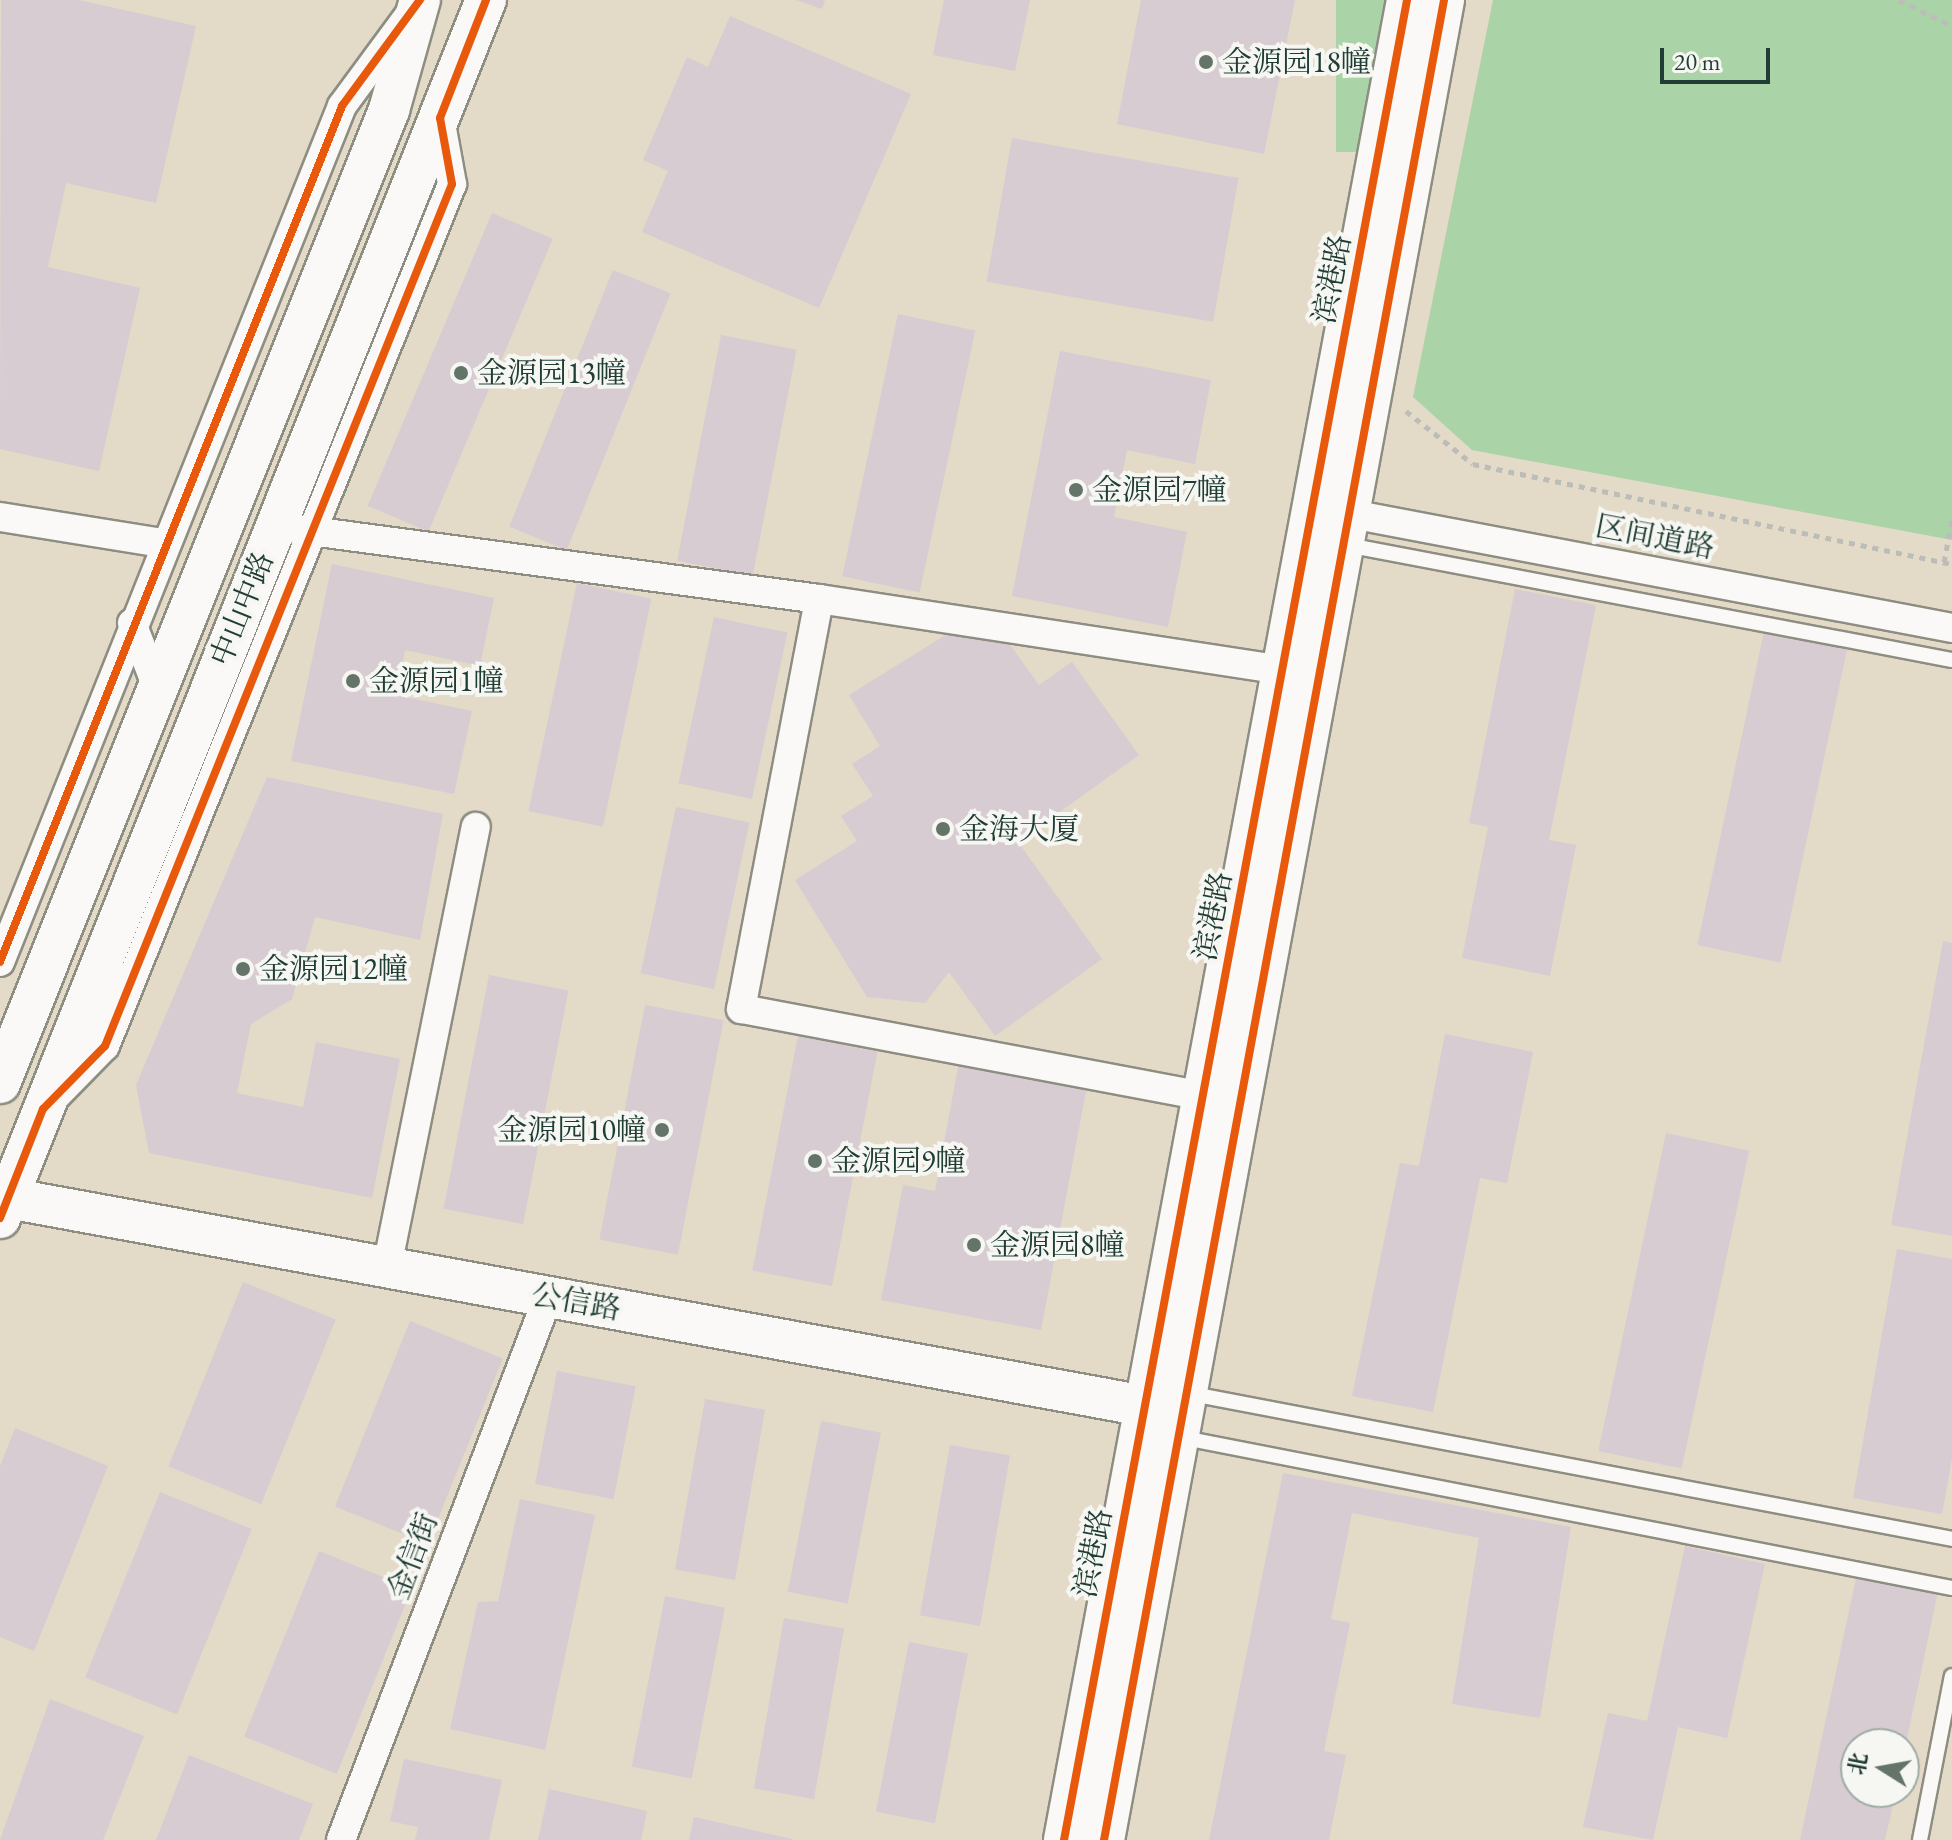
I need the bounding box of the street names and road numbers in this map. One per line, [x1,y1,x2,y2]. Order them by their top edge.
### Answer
street label: 滨港路 [1306,231,1358,327]
street label: 区间道路 [1593,508,1717,566]
street label: 中山中路 [203,547,281,671]
street label: 滨港路 [1187,868,1239,964]
street label: 公信路 [529,1276,623,1328]
street label: 滨港路 [1067,1505,1119,1601]
street label: 金信街 [380,1508,446,1604]

